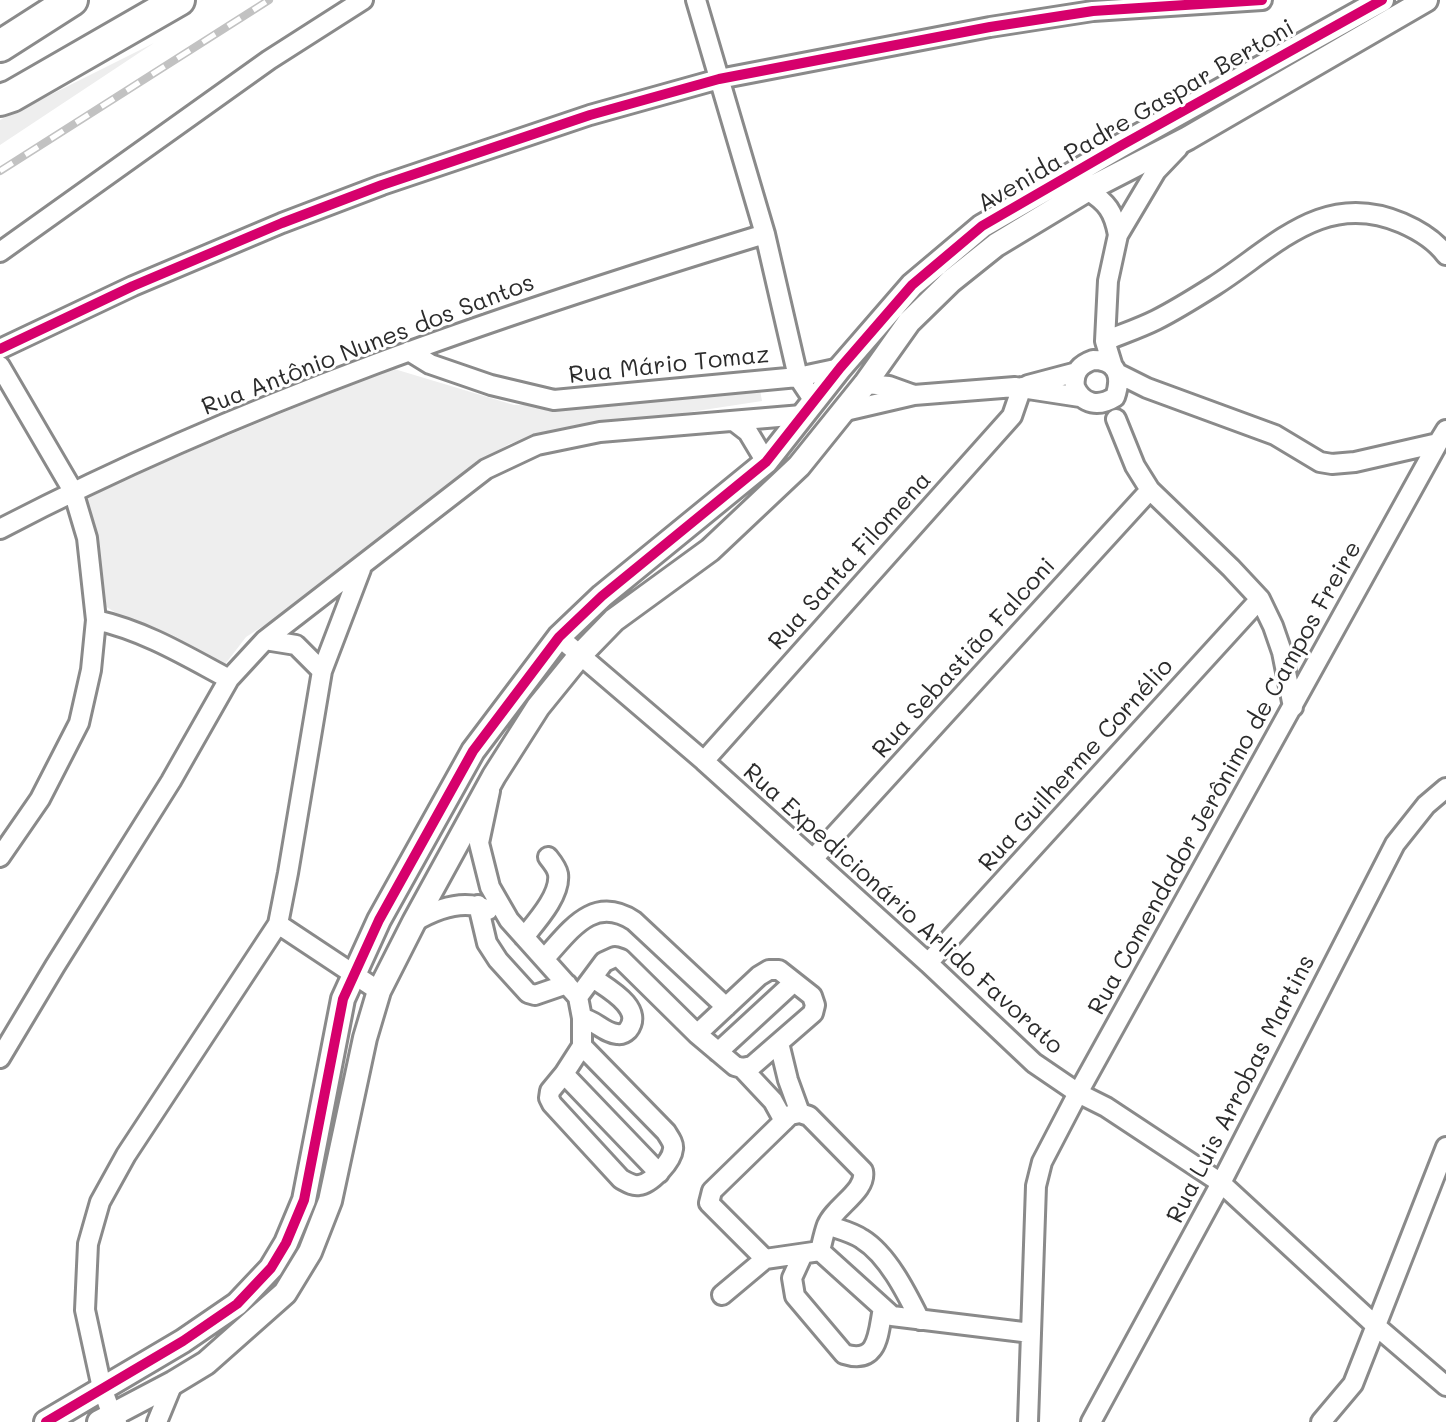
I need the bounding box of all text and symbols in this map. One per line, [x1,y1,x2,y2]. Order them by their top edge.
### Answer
street label: Avenida Padre Gaspar Bertoni [973,13,1299,219]
street label: Rua Antônio Nunes dos Santos [198,268,538,422]
street label: Rua Mário Tomaz [567,340,771,390]
street label: Rua Santa Filomena [763,466,937,656]
street label: Rua Comendador Jerônimo de Campos Freire [1082,536,1368,1020]
street label: Rua Sebastião Falconi [866,552,1062,764]
street label: Rua Guilherme Cornélio [973,653,1179,877]
street label: Rua Expedicionário Arlido Favorato [737,758,1069,1060]
street label: Rua Luis Arrobas Martins [1161,950,1321,1228]

